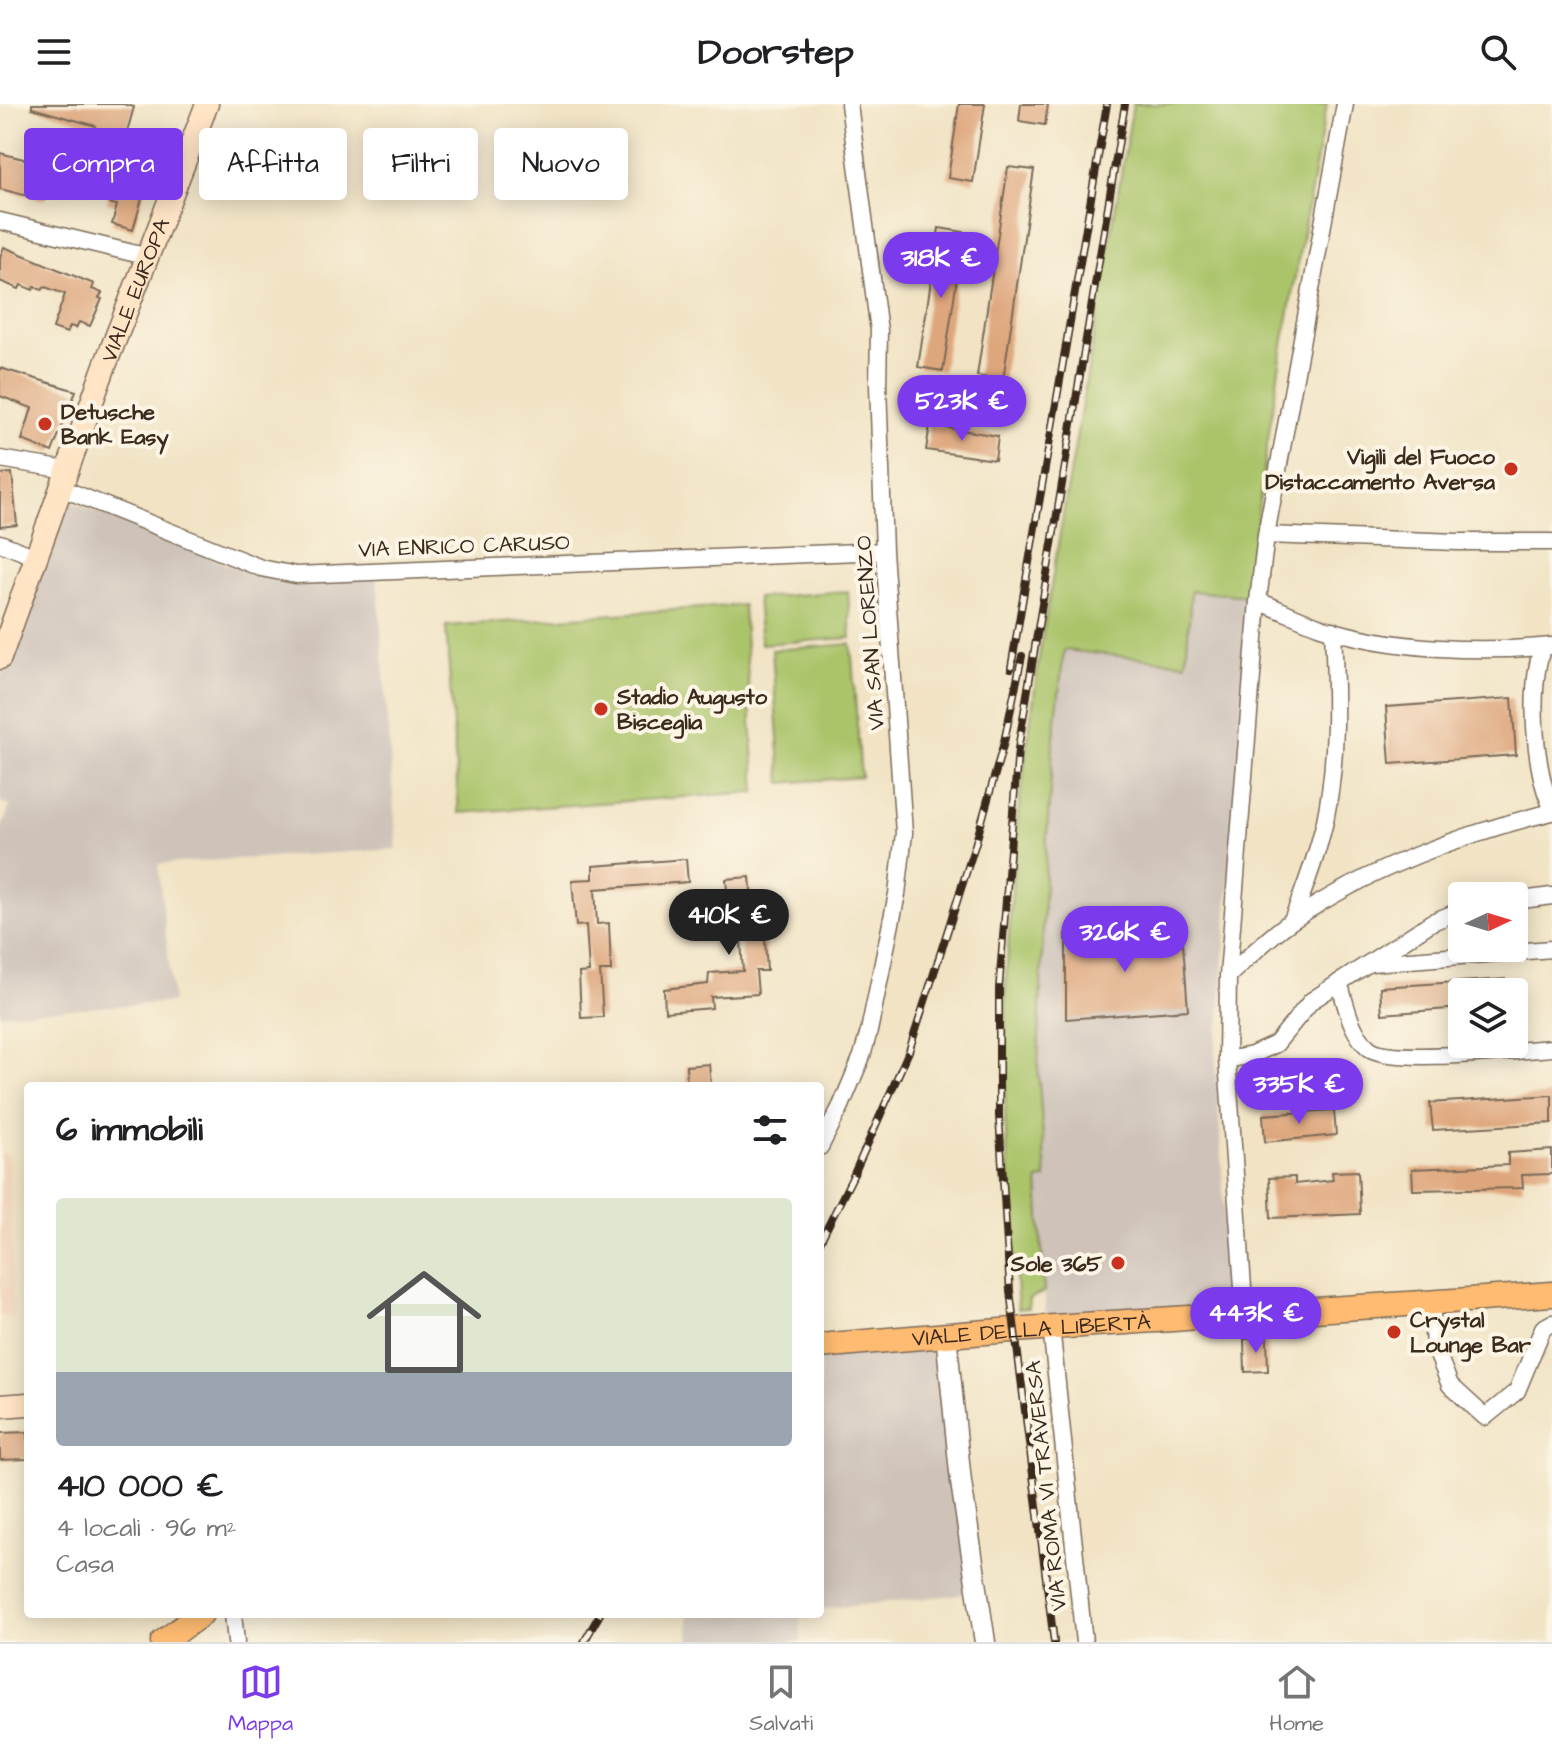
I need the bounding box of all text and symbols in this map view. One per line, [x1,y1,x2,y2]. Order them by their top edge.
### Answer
text: Doorstep [698,27,854,78]
icon: menu [32,30,76,74]
icon: search [1476,30,1520,74]
chip: Compra [24,128,183,200]
chip: Affitta [199,128,347,200]
chip: Filtri [363,128,478,200]
chip: Nuovo [494,128,628,200]
street label: VIALE EUROPA [94,214,178,367]
pin: 318K € [876,232,1006,300]
text: 318K € [901,240,981,276]
pin: 523K € [897,375,1027,443]
text: 523K € [915,383,1009,419]
place label: Detusche Bank Easy [61,397,169,455]
marker: Detusche Bank Easy [36,415,54,433]
place label: Vigili del Fuoco Distaccamento Aversa [1265,442,1496,498]
marker: Vigili del Fuoco Distaccamento Aversa [1502,460,1520,478]
street label: VIA ENRICO CARUSO [358,527,571,566]
street label: VIA SAN LORENZO [848,534,893,731]
place label: Stadio Augusto Bisceglia [616,682,768,739]
marker: Stadio Augusto Bisceglia [592,700,610,718]
north arrow [1448,882,1528,962]
map controls [1448,882,1528,1058]
pin: 410K € [664,889,794,957]
text: 410K € [687,897,771,933]
pin: 326K € [1060,906,1190,974]
text: 326K € [1079,914,1171,950]
button: layers [1448,978,1528,1058]
pin: 335K € [1234,1058,1364,1126]
text: 335K € [1253,1066,1345,1102]
text: 6 immobili [56,1106,203,1154]
icon: filters [748,1108,792,1152]
place label: Sole 365 [1010,1249,1102,1280]
icon: home [352,1250,496,1394]
marker: Sole 365 [1109,1254,1127,1272]
pin: 443K € [1191,1287,1321,1355]
text: 443K € [1208,1295,1304,1331]
place label: Crystal Lounge Bar [1410,1305,1532,1362]
street label: VIALE DELLA LIBERTÀ [911,1306,1152,1355]
marker: Crystal Lounge Bar [1385,1323,1403,1341]
street label: VIA ROMA VI TRAVERSA [1018,1359,1075,1613]
text: 410 000 € [56,1462,224,1510]
text: 4 locali · 96 m² [56,1510,237,1546]
text: Casa [56,1546,114,1582]
tab: Mappa [228,1660,293,1739]
tab: Salvati [749,1660,813,1739]
tab: Home [1269,1660,1324,1739]

